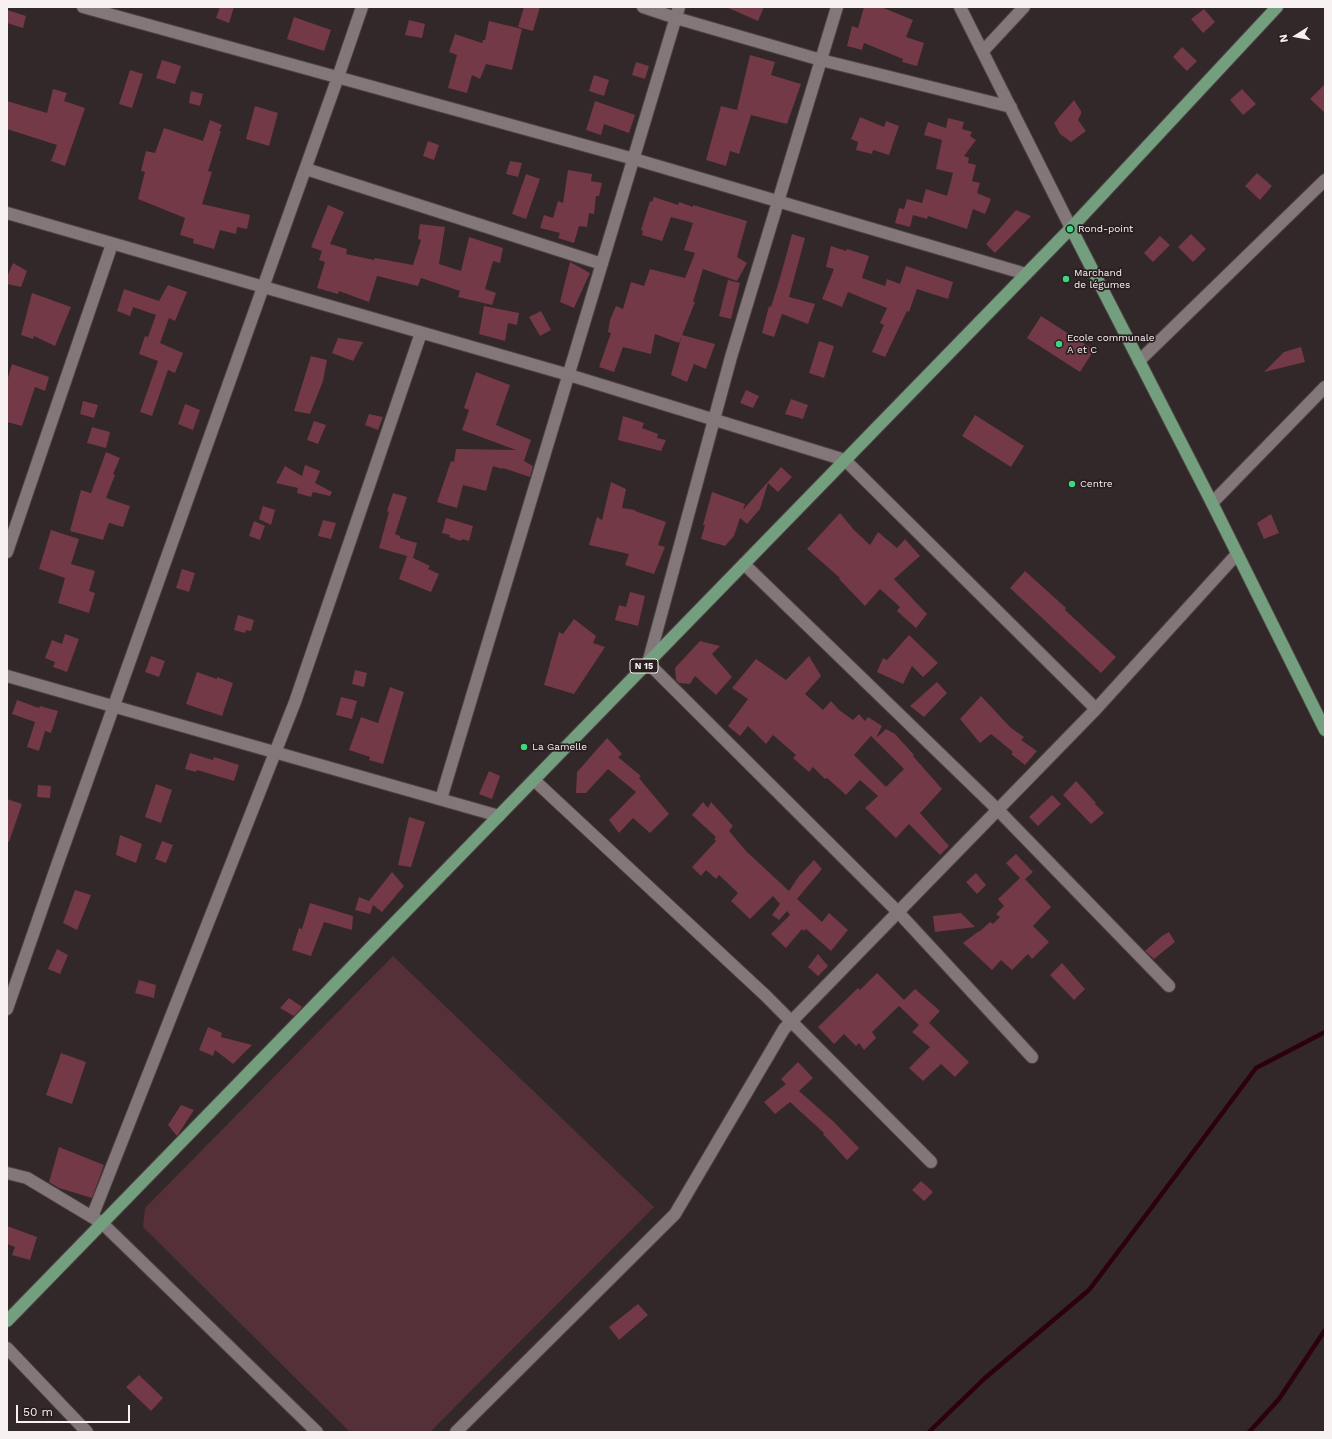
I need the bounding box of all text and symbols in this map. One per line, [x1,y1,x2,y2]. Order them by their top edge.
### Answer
north arrow [1276,16,1316,56]
text: N [1277,33,1291,44]
place label: Rond-point [1078,223,1133,235]
marker: Rond-point [1065,224,1075,234]
place label: Marchand de légumes [1074,267,1130,290]
marker: Marchand de légumes [1061,274,1071,284]
place label: Ecole communale A et C [1067,332,1155,356]
marker: Ecole communale A et C [1054,339,1064,349]
place label: Centre [1080,478,1113,490]
marker: Centre [1067,479,1077,489]
road number: N 15 [630,659,658,673]
place label: La Gamelle [532,741,587,753]
marker: La Gamelle [519,742,529,752]
scale bar [18,1397,132,1423]
text: 50 m [23,1405,53,1419]

